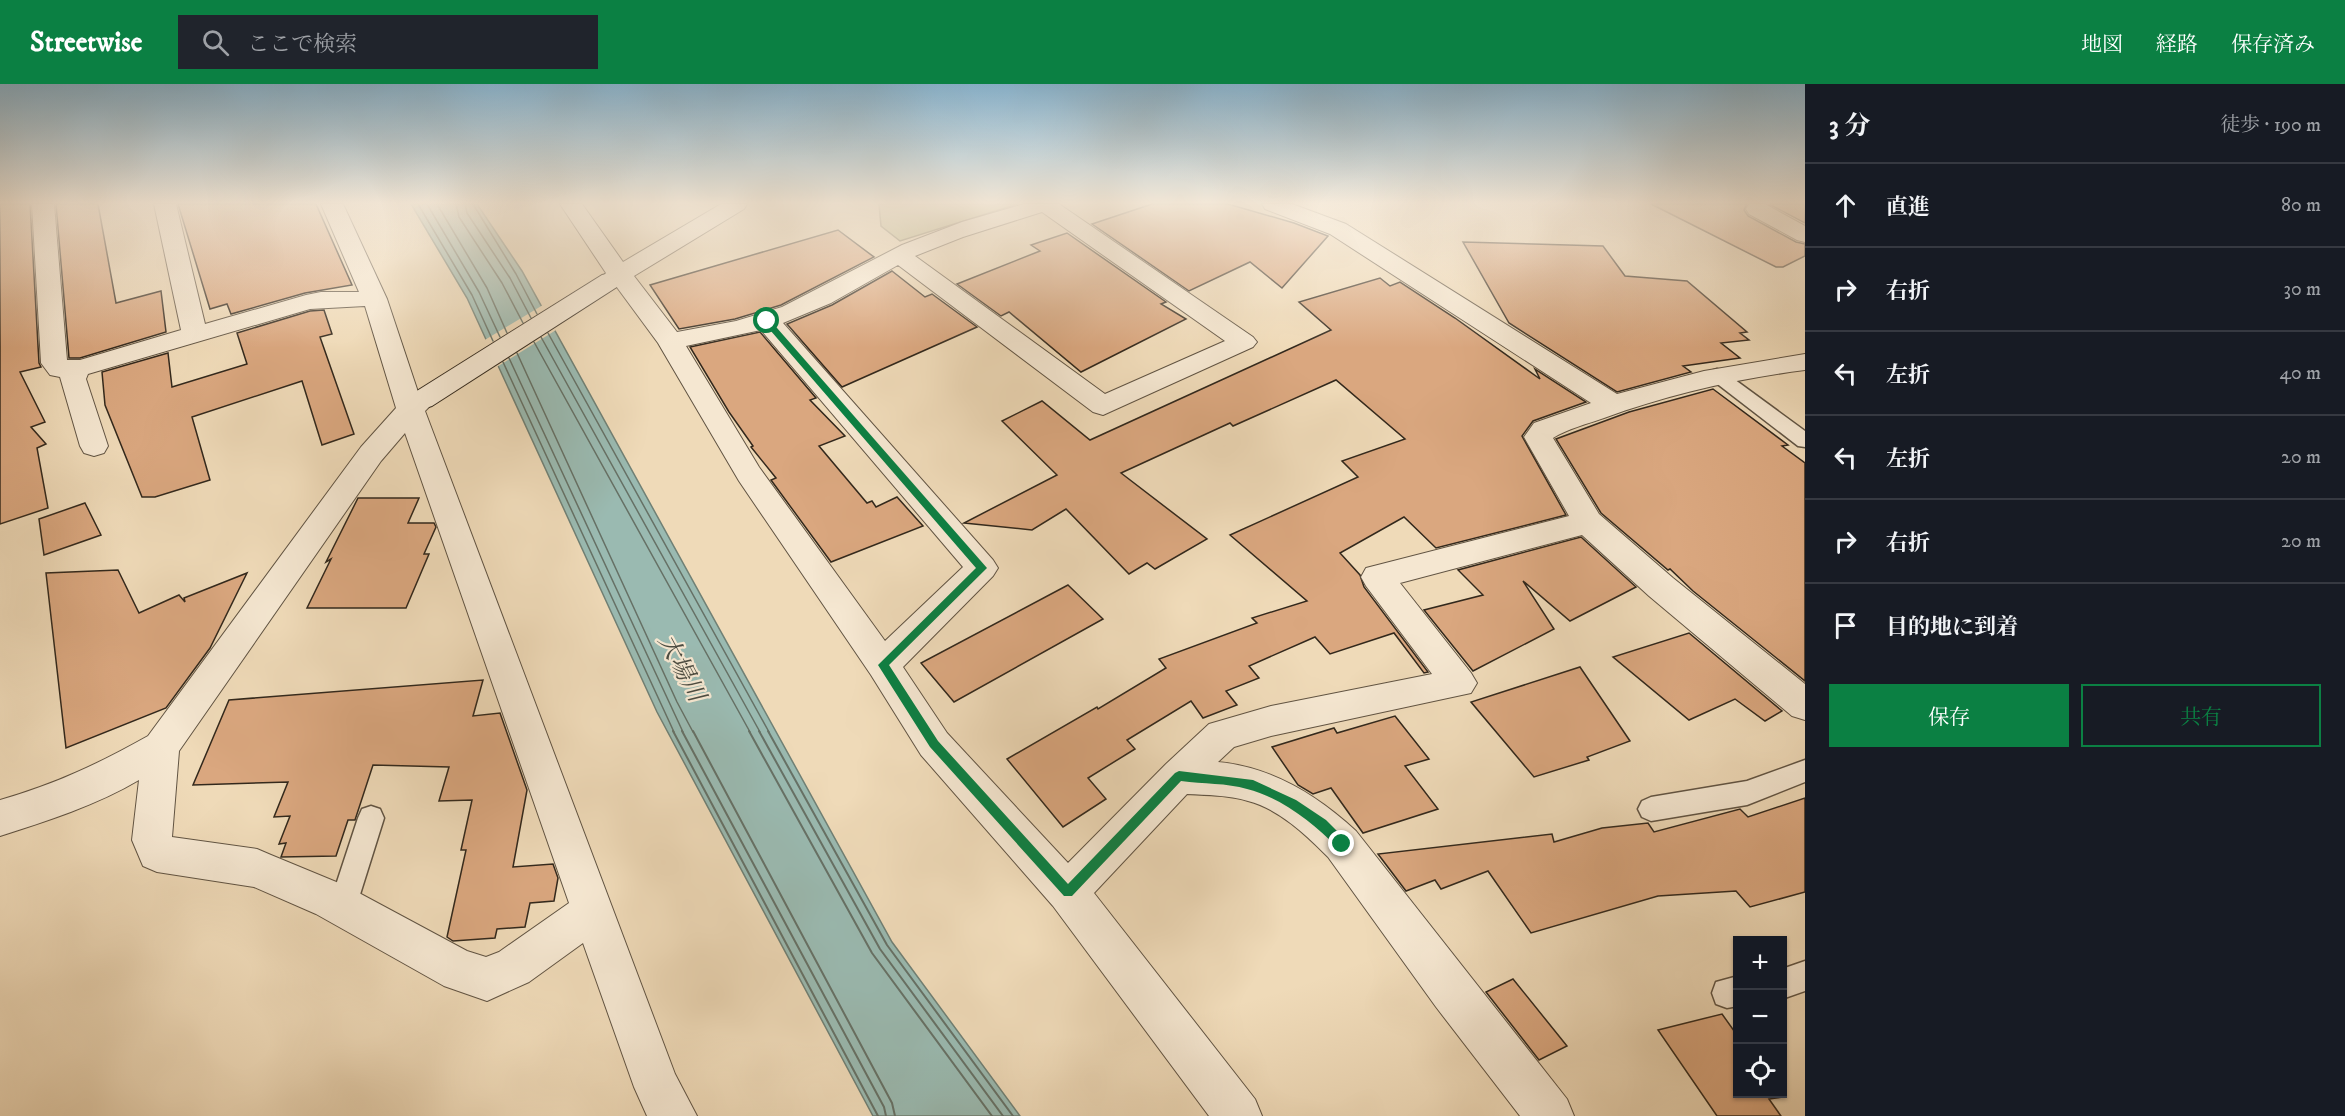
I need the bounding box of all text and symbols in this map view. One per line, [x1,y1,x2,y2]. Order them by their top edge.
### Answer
search box [178,15,598,69]
text: Streetwise [30,25,142,60]
icon: search [199,26,232,59]
text: ここで検索 [247,31,357,58]
text: 地図 [2081,32,2123,58]
text: 経路 [2156,32,2198,58]
text: 保存済み [2231,32,2315,58]
text: 3 分 [1829,110,1870,143]
text: 徒歩 · 190 m [2220,113,2321,138]
icon: ahead [1829,189,1862,222]
text: 80 m [2281,193,2321,218]
text: 直進 [1886,194,1930,221]
icon: right [1829,273,1862,306]
text: 30 m [2283,277,2321,302]
text: 右折 [1886,278,1930,305]
route start [753,307,779,333]
icon: left [1829,357,1862,390]
text: 40 m [2279,361,2321,386]
text: 左折 [1886,362,1930,389]
icon: left [1829,441,1862,474]
text: 20 m [2281,445,2321,470]
text: 左折 [1886,446,1930,473]
icon: right [1829,525,1862,558]
text: 20 m [2281,529,2321,554]
text: 右折 [1886,530,1930,557]
icon: arrive [1829,609,1862,642]
text: 目的地に到着 [1886,614,2018,641]
water label: 大場川 [651,629,713,709]
button: 保存 [1829,684,2069,747]
button: 共有 [2081,684,2321,747]
route end [1328,830,1354,856]
map controls [1733,936,1787,1098]
button: + [1733,936,1787,990]
button: − [1733,990,1787,1044]
button: locate [1733,1044,1787,1098]

